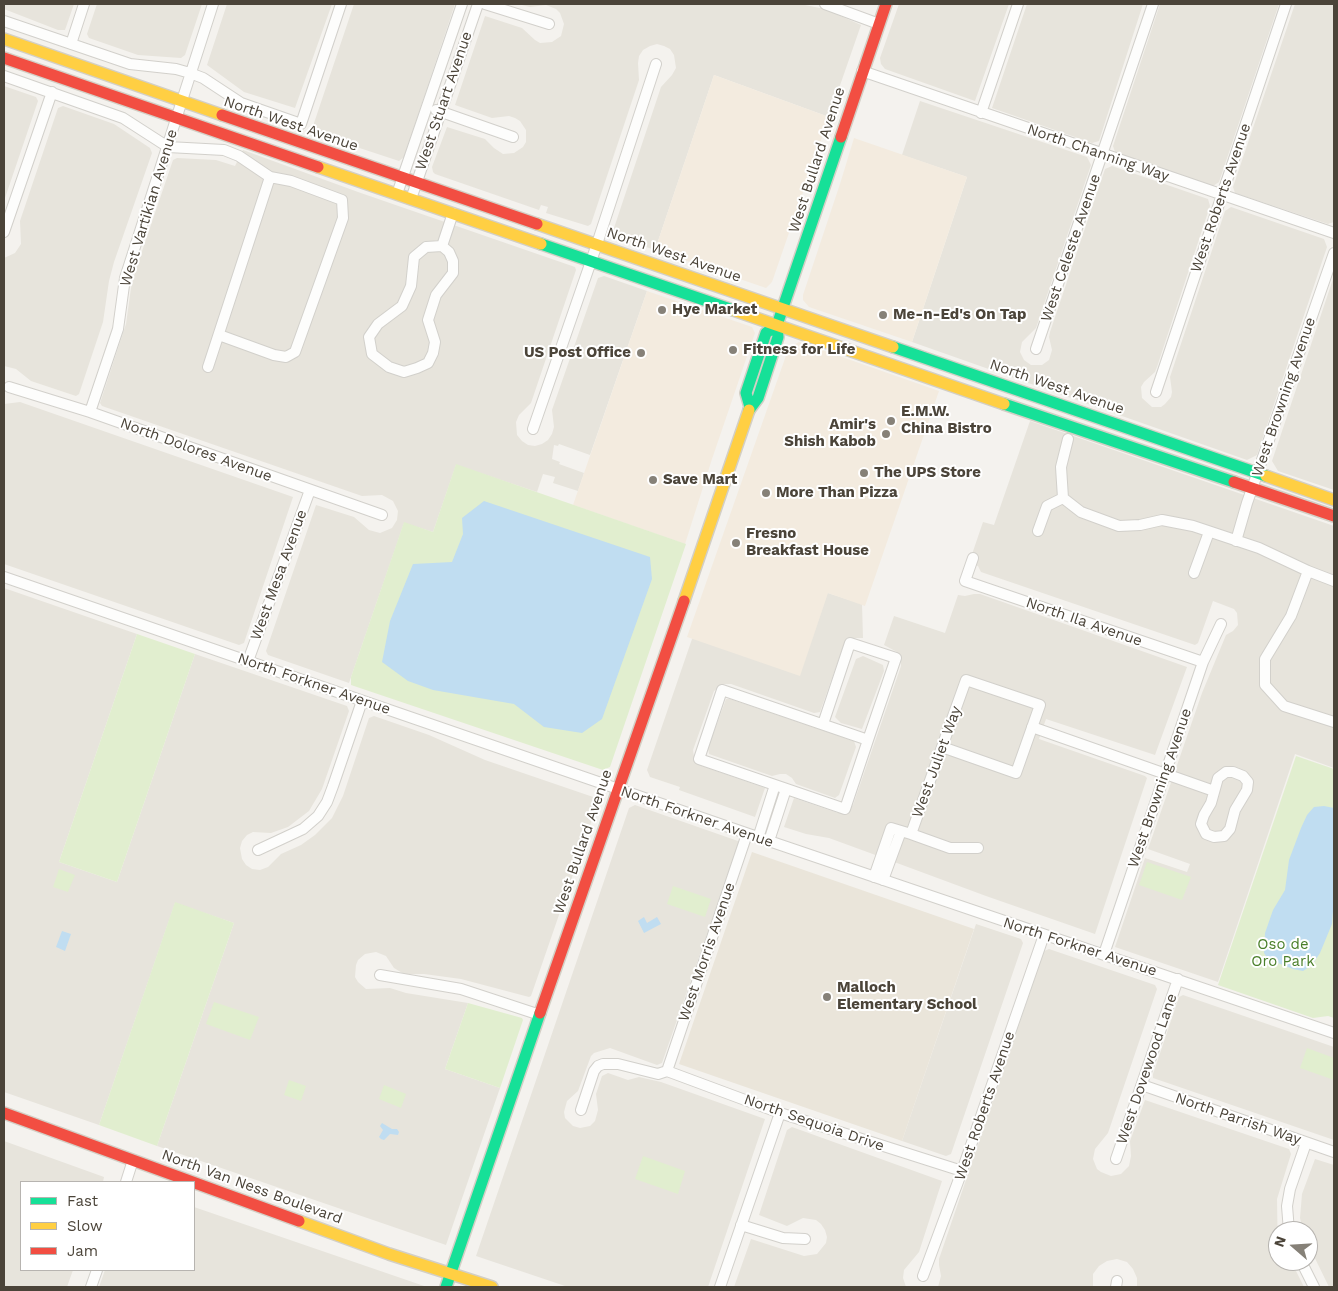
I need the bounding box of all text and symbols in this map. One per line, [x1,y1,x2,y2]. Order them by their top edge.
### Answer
street label: West Stuart Avenue [412,29,476,173]
street label: West Bullard Avenue [785,85,849,235]
street label: North West Avenue [221,93,361,155]
street label: North Channing Way [1025,120,1171,186]
street label: West Roberts Avenue [1187,121,1255,275]
street label: West Vartikian Avenue [116,127,182,289]
street label: West Celeste Avenue [1037,172,1105,324]
street label: North West Avenue [604,224,744,286]
place label: Hye Market [672,301,757,319]
marker: Hye Market [656,304,668,316]
place label: Me-n-Ed's On Tap [893,306,1026,324]
marker: Me-n-Ed's On Tap [877,309,889,321]
street label: West Browning Avenue [1248,315,1320,479]
place label: Fitness for Life [743,341,855,359]
place label: US Post Office [524,344,631,362]
marker: Fitness for Life [727,344,739,356]
marker: US Post Office [635,347,647,359]
street label: North West Avenue [987,356,1127,418]
place label: E.M.W. China Bistro [901,403,992,438]
street label: North Dolores Avenue [118,414,274,486]
marker: E.M.W. China Bistro [885,415,897,427]
place label: Amir's Shish Kabob [784,416,876,451]
marker: Amir's Shish Kabob [880,428,892,440]
place label: The UPS Store [874,464,981,482]
marker: The UPS Store [858,467,870,479]
place label: Save Mart [663,471,737,489]
marker: Save Mart [647,474,659,486]
place label: More Than Pizza [776,484,898,502]
marker: More Than Pizza [760,487,772,499]
street label: West Mesa Avenue [247,507,311,643]
place label: Fresno Breakfast House [746,525,869,560]
marker: Fresno Breakfast House [730,537,742,549]
street label: North Ila Avenue [1023,594,1145,650]
street label: North Forkner Avenue [235,649,393,719]
street label: West Juliet Way [908,704,966,820]
street label: West Browning Avenue [1124,706,1196,870]
street label: West Bullard Avenue [550,767,616,917]
street label: North Forkner Avenue [618,782,776,852]
street label: West Morris Avenue [675,880,739,1024]
street label: North Forkner Avenue [1001,914,1159,980]
park label: Oso de Oro Park [1251,936,1315,971]
place label: Malloch Elementary School [837,979,977,1014]
marker: Malloch Elementary School [821,991,833,1003]
street label: West Dovewood Lane [1113,991,1181,1147]
street label: West Roberts Avenue [951,1029,1019,1183]
street label: North Parrish Way [1173,1089,1303,1149]
street label: North Sequoia Drive [742,1091,886,1155]
street label: North Van Ness Boulevard [159,1146,345,1228]
legend [20,1181,195,1271]
text: Fast [67,1192,98,1210]
text: Slow [67,1217,103,1235]
north arrow [1268,1221,1318,1271]
text: N [1271,1234,1289,1249]
text: Jam [67,1242,98,1260]

